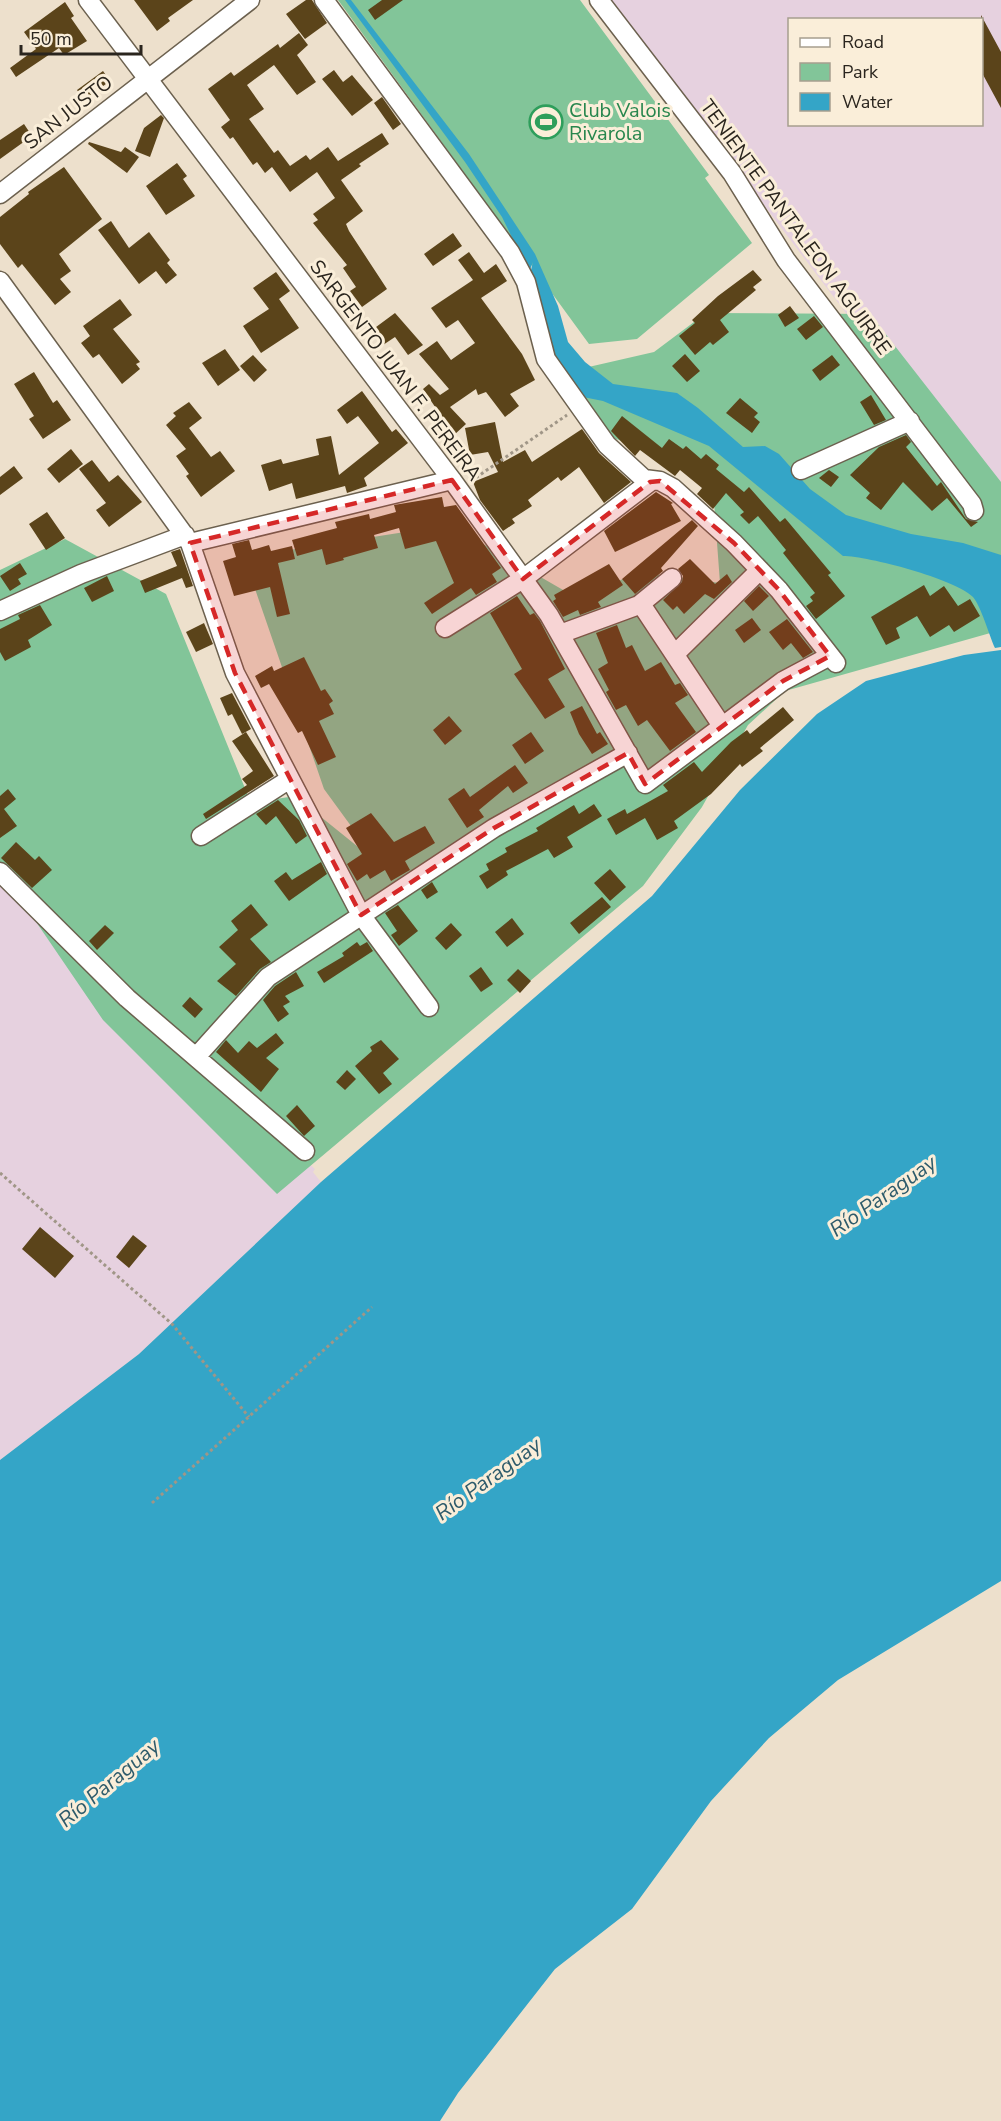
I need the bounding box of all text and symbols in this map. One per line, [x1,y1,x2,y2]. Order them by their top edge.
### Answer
scale bar [21,18,141,56]
legend [788,18,983,126]
text: 50 m [30,27,72,51]
text: Road [842,30,884,54]
text: Park [842,60,879,84]
street label: SAN JUSTO [18,69,119,156]
text: Water [842,90,893,114]
street label: TENIENTE PANTALEON AGUIRRE [694,94,897,360]
place label: Club Valois Rivarola [569,97,671,147]
sports icon: Club Valois Rivarola [528,104,564,140]
street label: SARGENTO JUAN F. PEREIRA [303,254,488,487]
water label: Río Paraguay [824,1148,943,1243]
water label: Río Paraguay [429,1430,548,1527]
water label: Río Paraguay [52,1732,167,1834]

